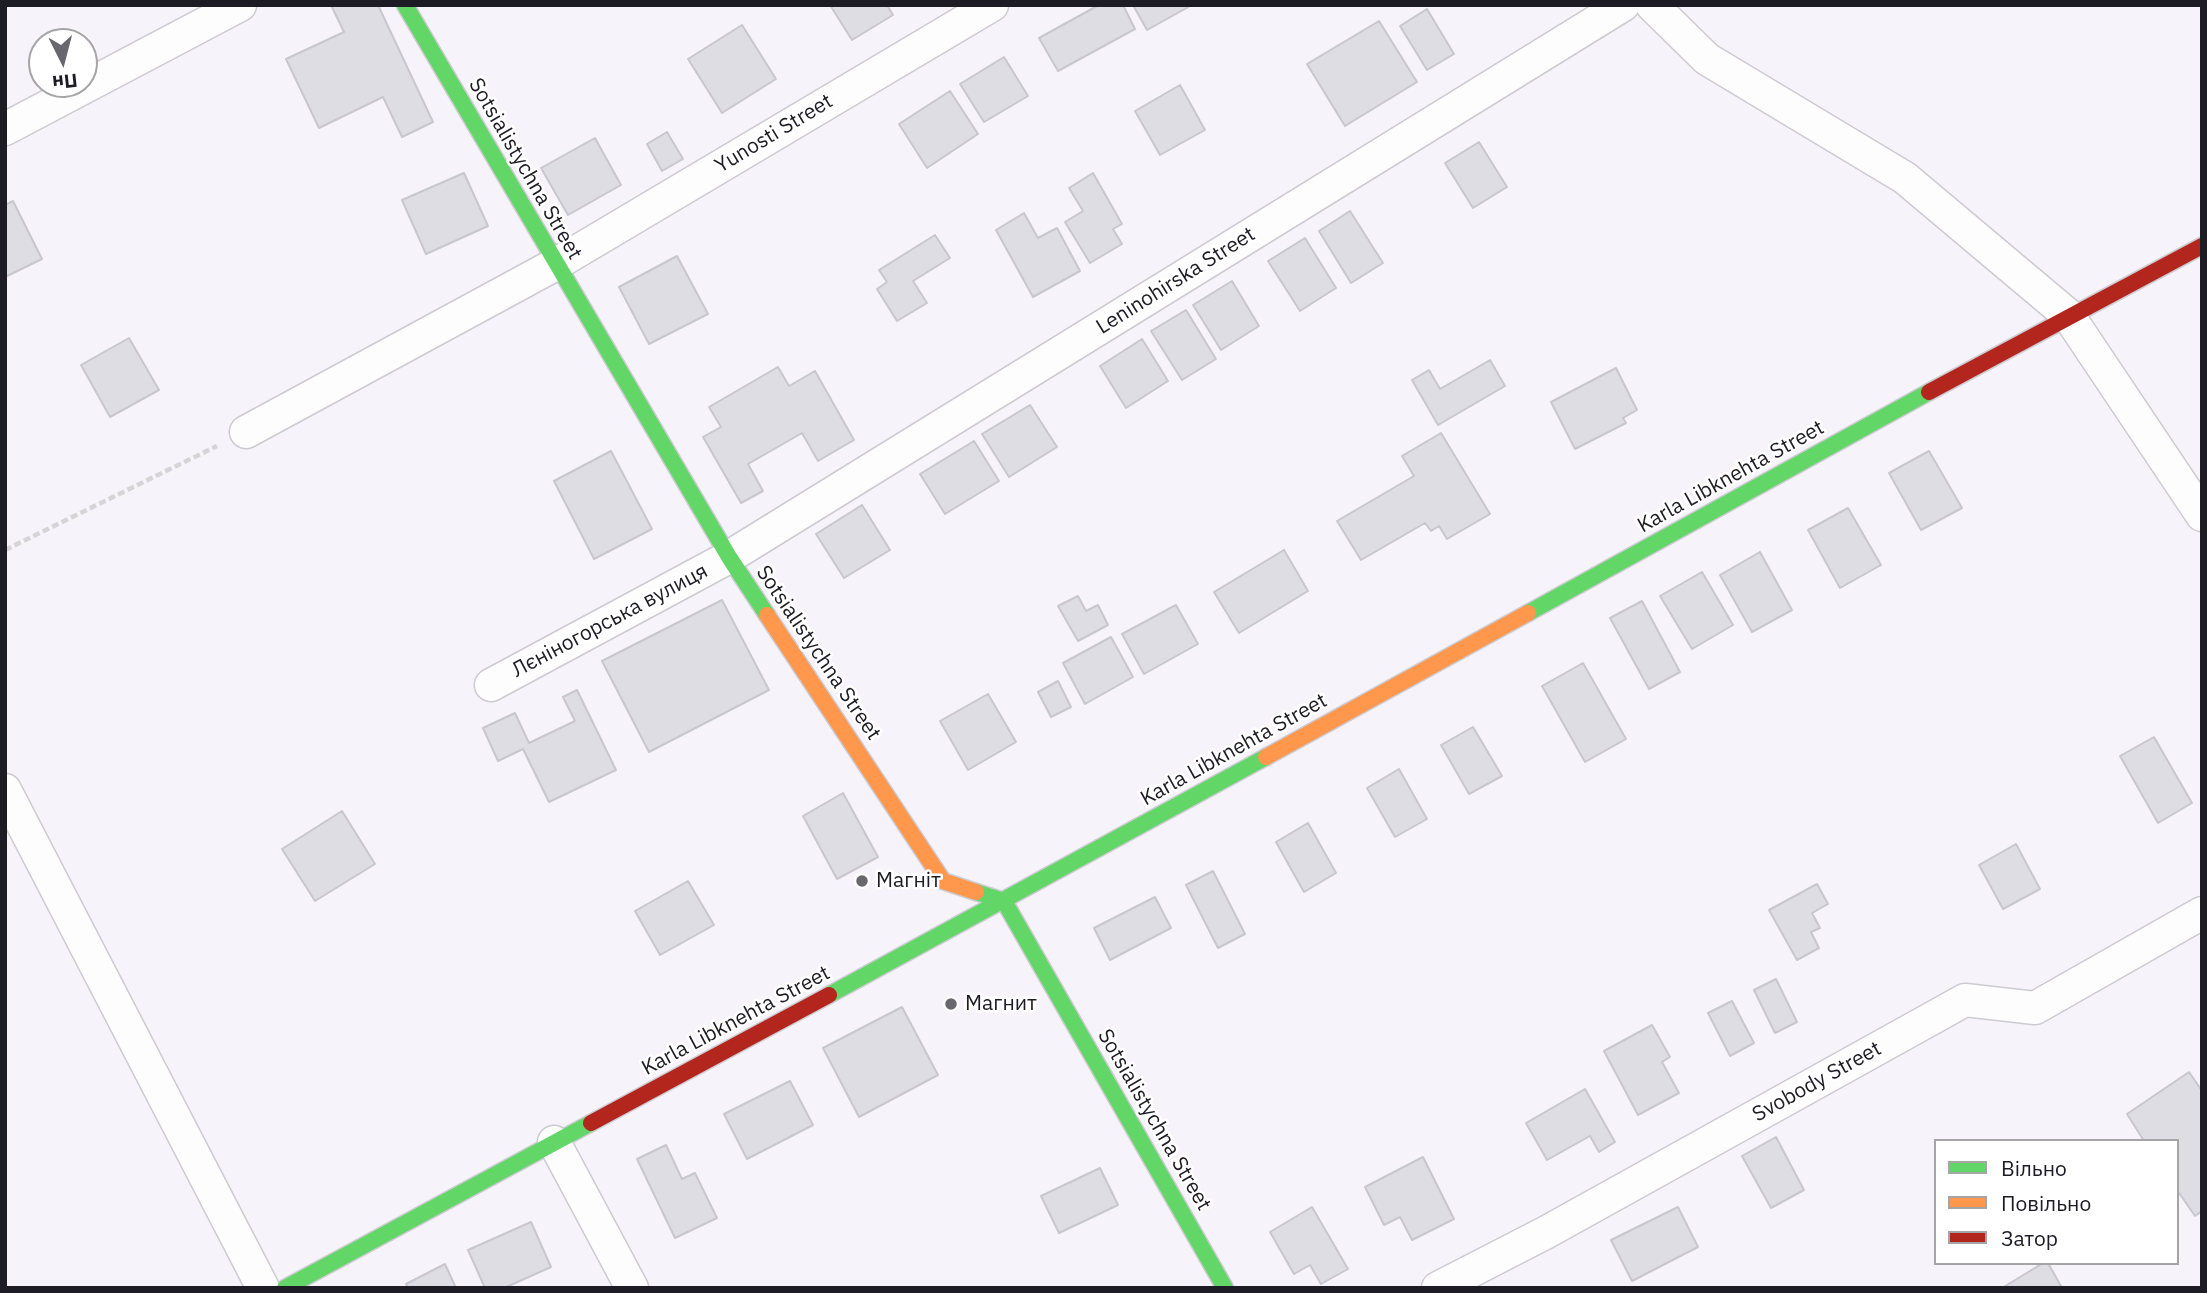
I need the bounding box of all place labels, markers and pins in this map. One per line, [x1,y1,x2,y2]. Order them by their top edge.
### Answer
place label: Магніт [876,868,941,894]
marker: Магніт [854,873,870,889]
place label: Магнит [965,991,1037,1017]
marker: Магнит [943,996,959,1012]

